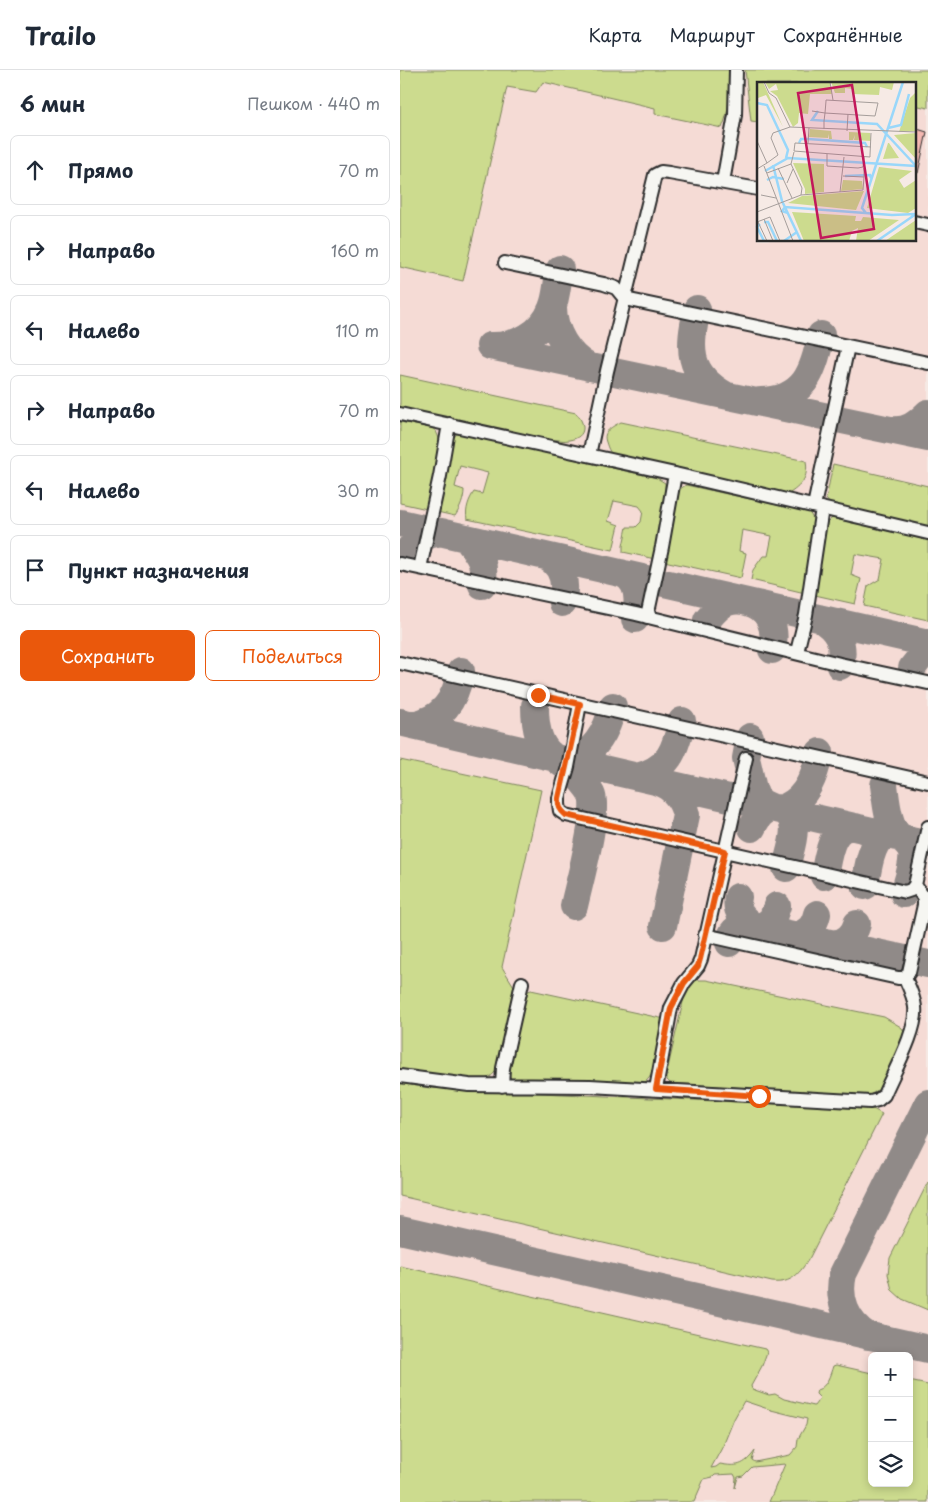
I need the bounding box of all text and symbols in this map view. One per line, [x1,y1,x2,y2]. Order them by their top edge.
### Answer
text: Trailo [25,17,96,53]
text: Карта [589,21,641,48]
text: Маршрут [669,21,755,48]
text: Сохранённые [783,21,903,48]
inset map [757,82,916,241]
text: 6 мин [20,87,86,119]
text: Пешком · 440 m [247,91,380,115]
icon: ahead [21,156,49,184]
text: Прямо [68,156,133,184]
text: 70 m [339,158,379,182]
icon: right [21,236,49,264]
text: Направо [68,236,155,264]
text: 160 m [331,238,379,262]
icon: left [21,316,49,344]
text: Налево [68,316,140,344]
text: 110 m [336,318,379,342]
icon: right [21,396,49,424]
text: Направо [68,396,155,424]
text: 70 m [339,398,379,422]
icon: left [21,476,49,504]
text: Налево [68,476,140,504]
text: 30 m [337,478,379,502]
icon: arrive [21,556,49,584]
text: Пункт назначения [68,556,249,584]
button: Сохранить [20,630,195,681]
button: Поделиться [205,630,380,681]
route end [527,684,550,707]
route start [748,1085,771,1108]
map controls [868,1352,913,1487]
button: + [868,1352,913,1397]
button: − [868,1397,913,1442]
button: layers [868,1442,913,1487]

